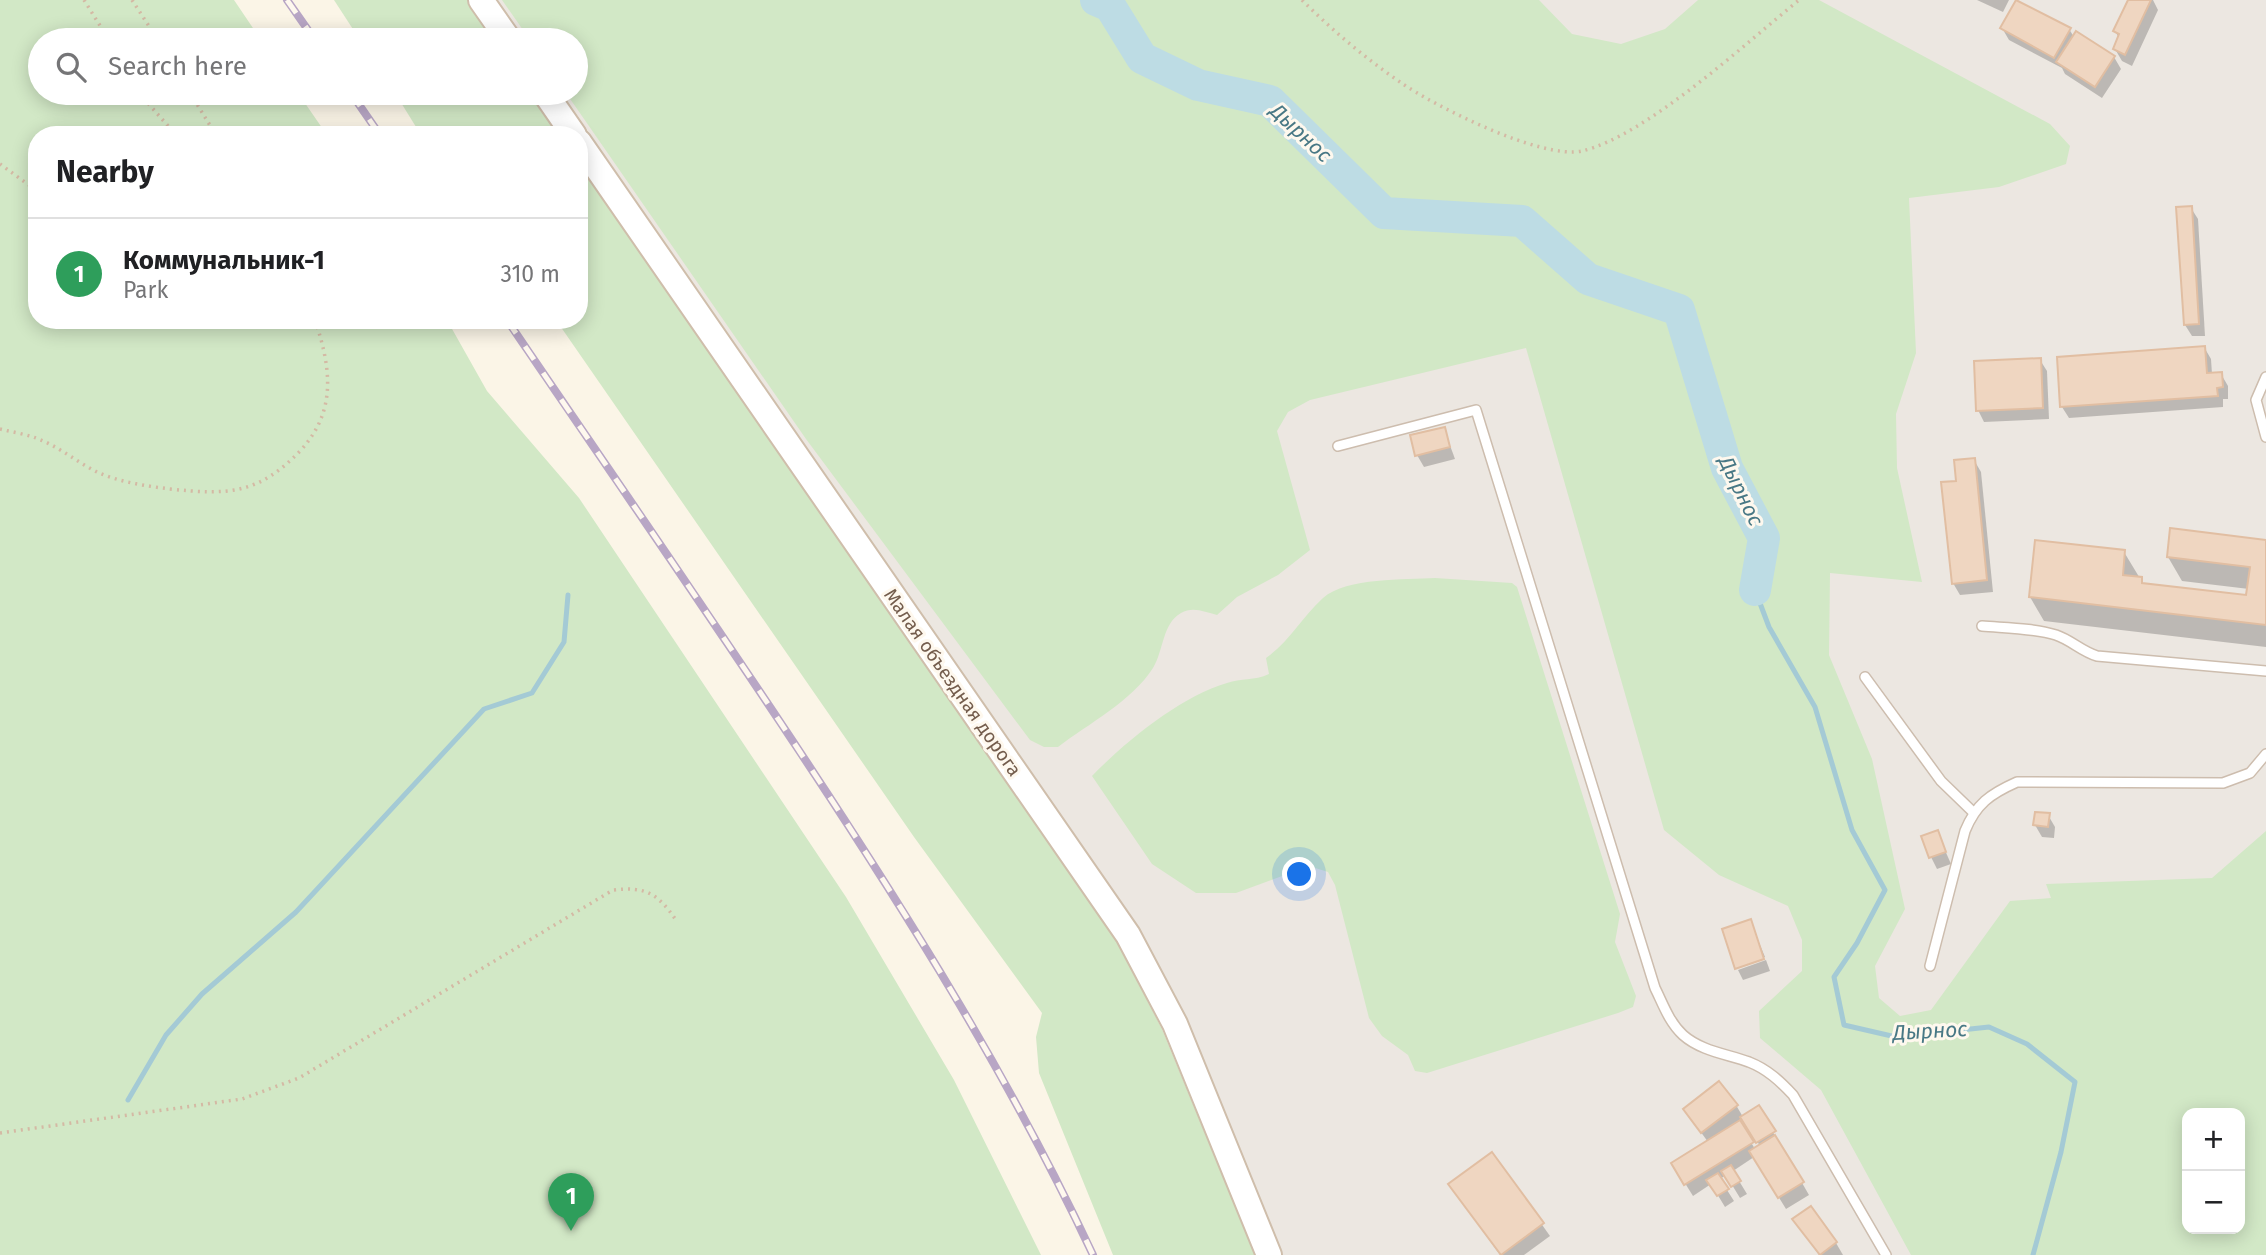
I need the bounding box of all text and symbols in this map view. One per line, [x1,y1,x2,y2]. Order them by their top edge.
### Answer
search box [28,28,588,105]
icon: search [52,48,90,86]
text: Search here [108,51,247,82]
water label: Дырнос [1263,97,1337,168]
text: Nearby [56,154,154,190]
text: Коммунальник-1 [123,245,325,276]
text: 1 [74,260,84,288]
text: 310 m [500,260,560,288]
text: Park [123,276,168,304]
water label: Дырнос [1712,450,1769,530]
street label: Малая объездная дорога [879,584,1026,780]
your location [1282,857,1316,891]
water label: Дырнос [1890,1016,1968,1046]
map controls [2182,1108,2245,1234]
button: + [2182,1108,2245,1171]
button: − [2182,1171,2245,1234]
pin: 1 [548,1173,594,1231]

